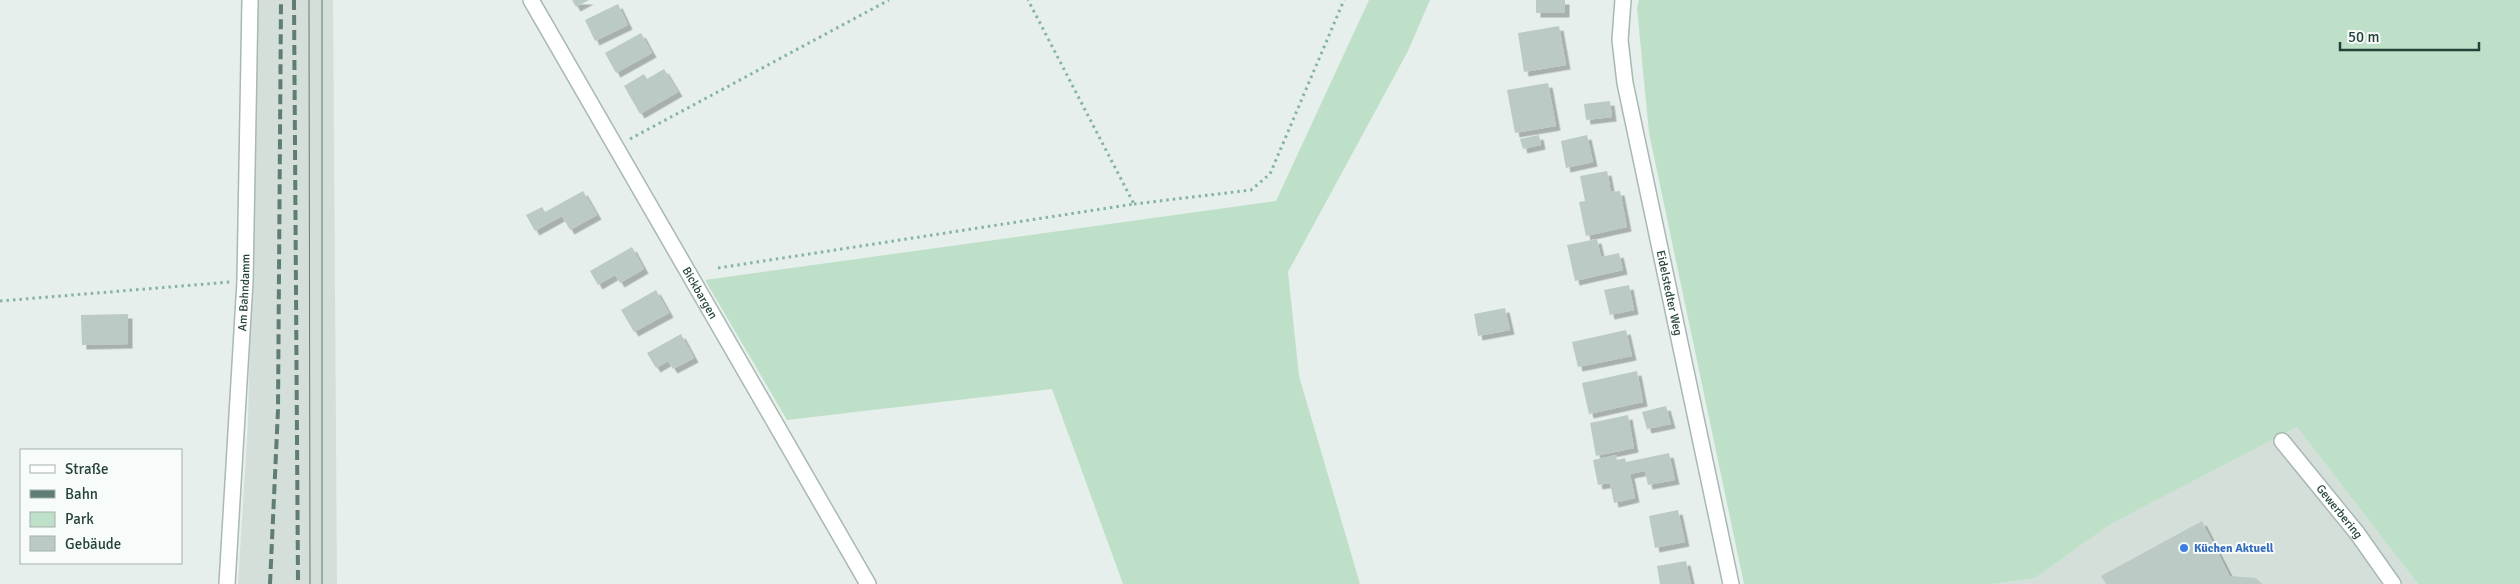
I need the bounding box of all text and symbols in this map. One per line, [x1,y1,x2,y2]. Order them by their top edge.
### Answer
scale bar [2340,20,2479,52]
text: 50 m [2348,28,2379,46]
street label: Eidelstedter Weg [1653,249,1685,337]
street label: Am Bahndamm [235,254,253,332]
street label: Bickbargen [679,264,720,322]
legend [20,449,182,564]
text: Straße [65,460,109,478]
street label: Gewerbering [2313,482,2366,542]
text: Bahn [65,485,98,503]
text: Park [65,510,94,528]
text: Gebäude [65,535,121,553]
place label: Küchen Aktuell [2194,541,2274,556]
marker: Küchen Aktuell [2178,542,2190,554]

